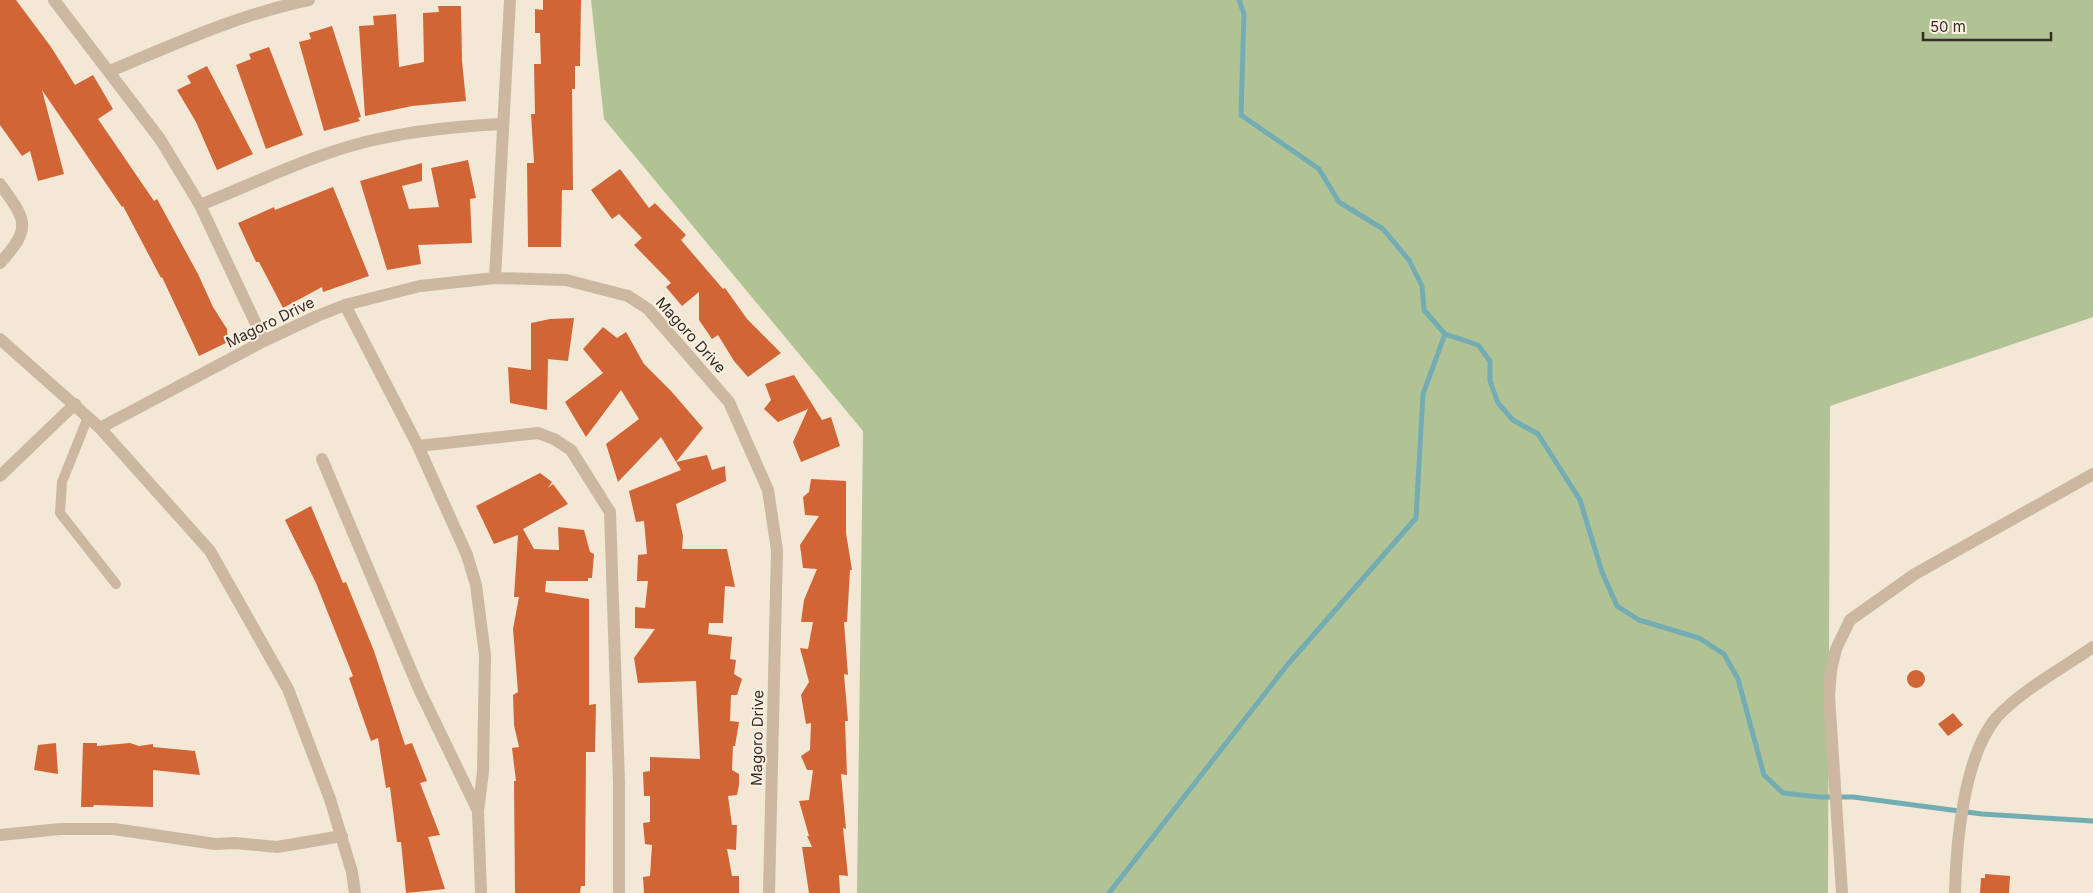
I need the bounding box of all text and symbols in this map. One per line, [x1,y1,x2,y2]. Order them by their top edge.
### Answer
scale bar [1923,10,2050,42]
text: 50 m [1930,17,1966,36]
street label: Magoro Drive [223,292,317,352]
street label: Magoro Drive [652,293,730,377]
street label: Magoro Drive [747,690,767,786]

